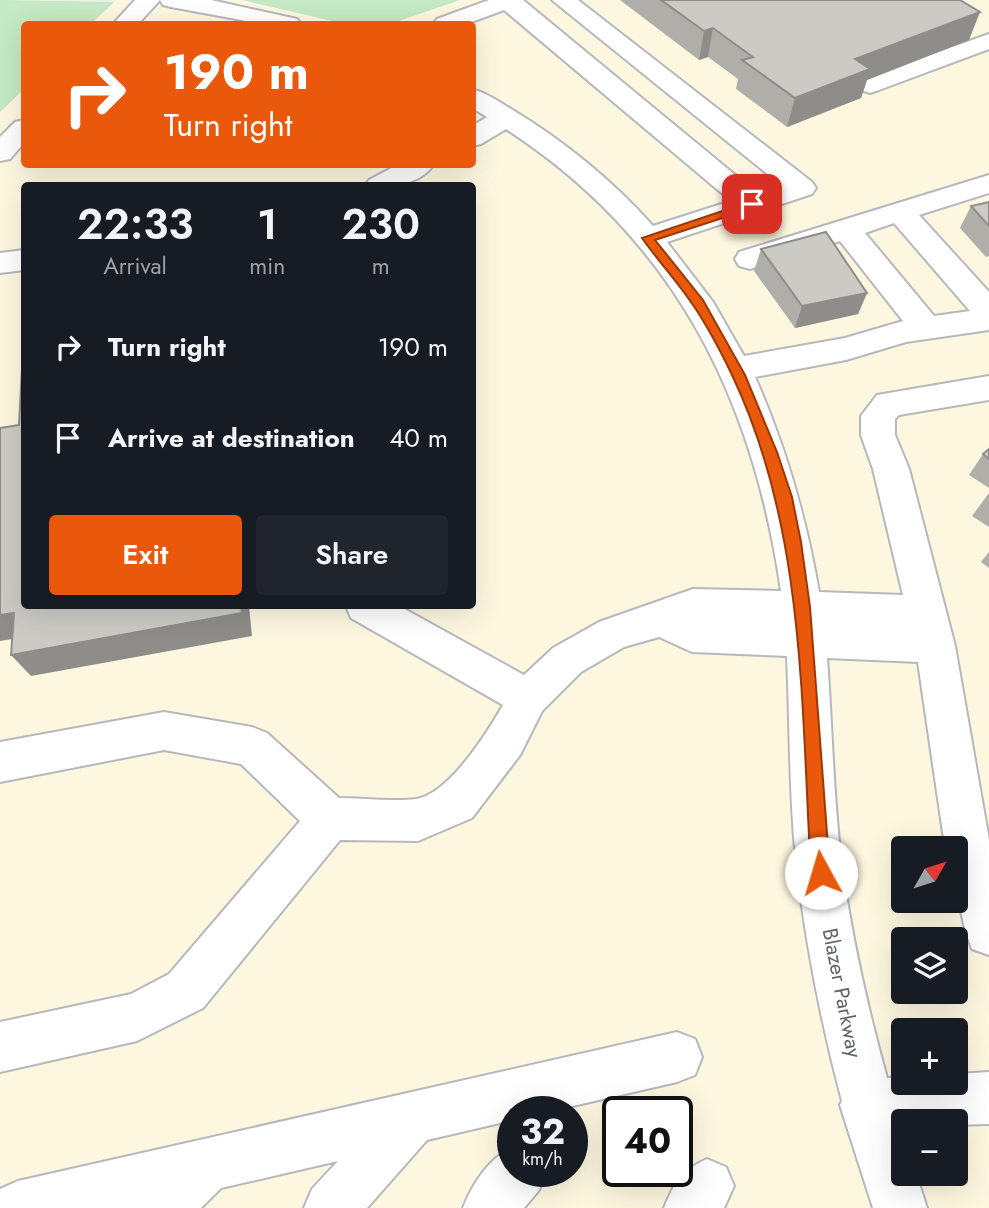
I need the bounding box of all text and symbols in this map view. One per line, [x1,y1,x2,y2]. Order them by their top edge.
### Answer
text: 190 m [164,37,309,107]
icon: right [49,49,140,140]
text: Turn right [164,102,293,148]
pin [722,174,782,234]
icon: arrive [733,185,771,223]
text: 22:33 [77,194,193,255]
text: 1 [257,194,278,255]
text: 230 [341,194,420,255]
text: Arrival [103,249,167,283]
text: min [249,249,285,283]
text: m [372,249,390,283]
icon: right [49,328,87,366]
text: Turn right [108,328,226,366]
text: 190 m [378,328,448,366]
icon: arrive [49,419,87,457]
text: Arrive at destination [108,419,355,457]
text: 40 m [389,419,448,457]
button: Exit [49,515,242,595]
button: Share [256,515,448,595]
position arrow [784,836,858,910]
north arrow [891,836,968,914]
map controls [891,836,968,1186]
street label: Blazer Parkway [815,926,869,1061]
button: layers [891,927,968,1004]
button: + [891,1018,968,1095]
speed limit sign: 40 [602,1096,693,1187]
text: 32 [520,1107,565,1157]
button: − [891,1109,968,1186]
text: km/h [522,1146,563,1172]

